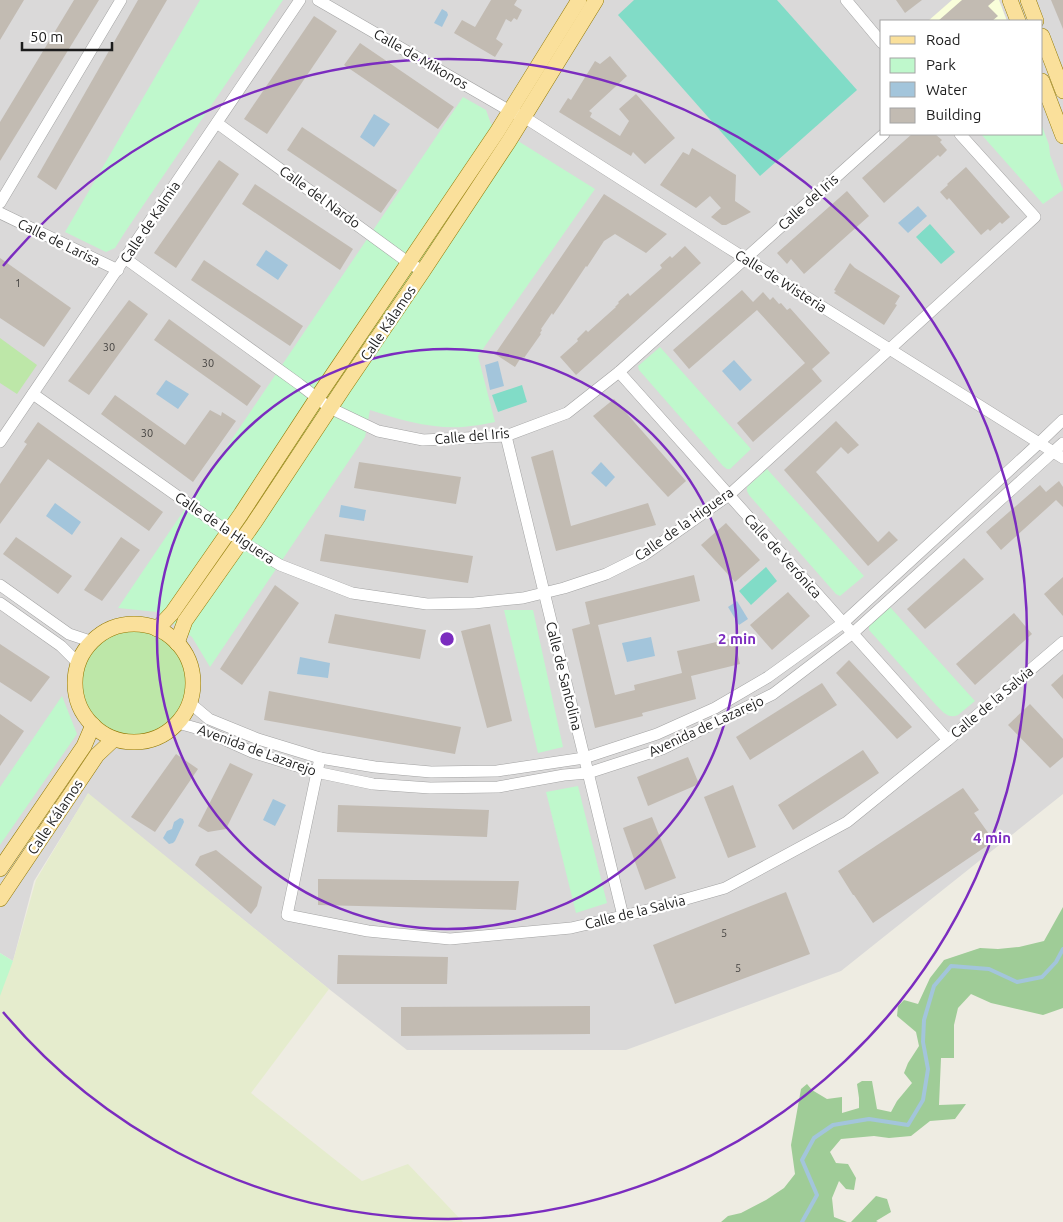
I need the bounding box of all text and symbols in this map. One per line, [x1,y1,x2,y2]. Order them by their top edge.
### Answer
scale bar [22,20,112,52]
legend [880,20,1043,135]
street label: Calle de Mikonos [371,26,471,92]
text: 50 m [30,28,63,45]
text: Road [926,31,961,48]
text: Park [926,56,956,73]
text: Water [926,81,967,98]
text: Building [926,106,981,123]
street label: Calle del Nardo [277,162,363,232]
street label: Calle del Iris [775,171,841,233]
street label: Calle de Kalmia [117,178,183,266]
street label: Calle de Larisa [15,215,103,269]
street label: Calle de Wisteria [732,246,830,316]
house number: 1 [15,277,21,289]
street label: Calle Kálamos [357,282,419,364]
house number: 30 [103,341,115,353]
house number: 30 [202,357,214,369]
street label: Calle del Iris [434,425,510,447]
house number: 30 [141,427,153,439]
street label: Calle de la Higuera [632,484,736,564]
street label: Calle de la Higuera [172,489,278,567]
street label: Calle de Verónica [741,511,825,601]
street label: Calle de Santolina [543,620,585,732]
centre of rings [438,630,456,648]
text: 2 min [718,630,756,647]
street label: Calle de la Salvia [947,663,1037,741]
street label: Avenida de Lazarejo [646,692,766,760]
street label: Avenida de Lazarejo [195,721,319,779]
street label: Calle Kálamos [24,776,86,858]
text: 4 min [973,829,1011,846]
street label: Calle de la Salvia [583,892,687,932]
house number: 5 [721,927,727,939]
house number: 5 [735,962,741,974]

